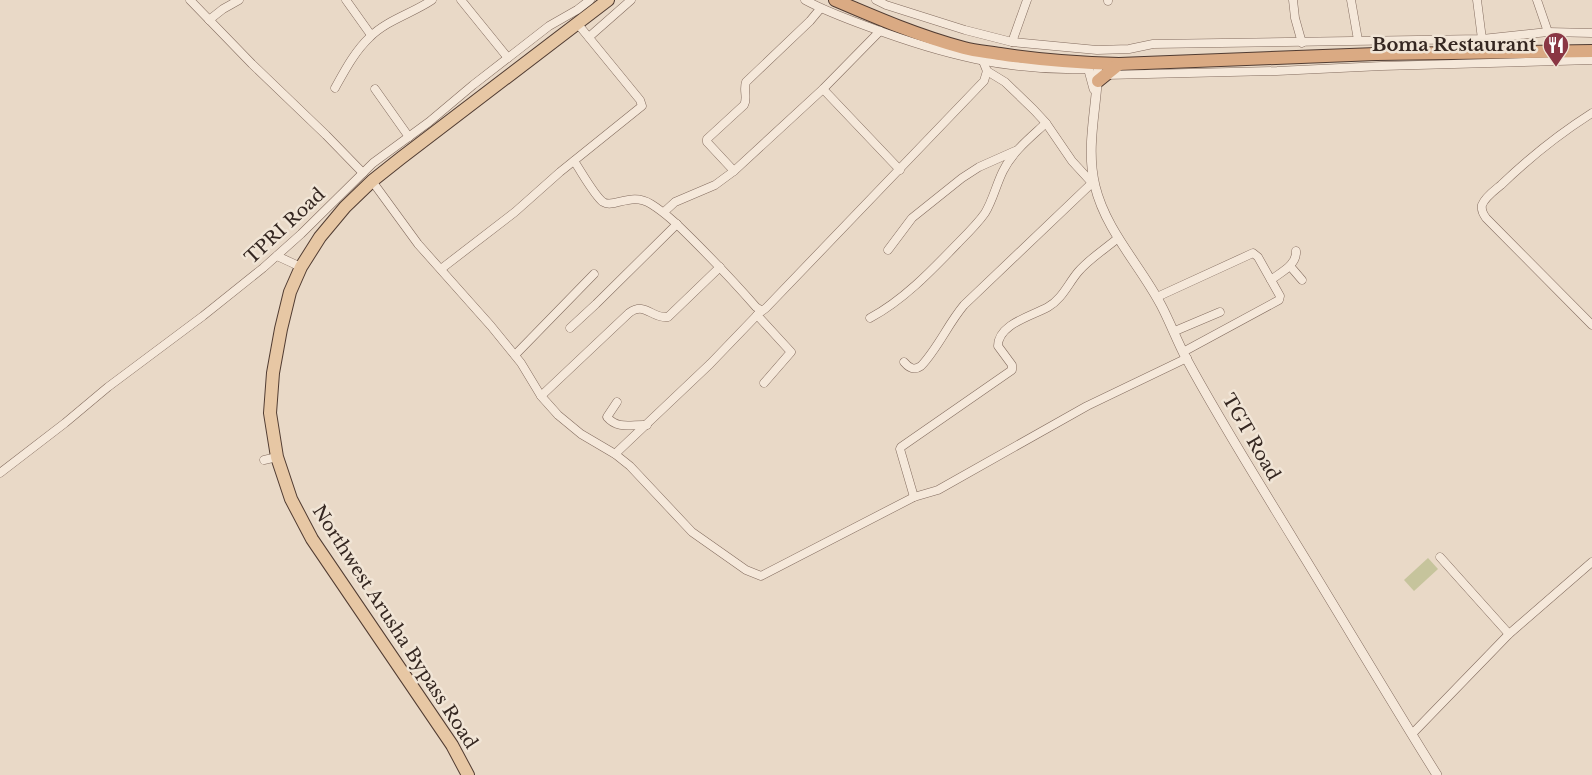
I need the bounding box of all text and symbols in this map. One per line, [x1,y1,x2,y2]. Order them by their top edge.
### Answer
restaurant icon: Boma Restaurant [1541,30,1571,68]
place label: Boma Restaurant [1372,34,1536,56]
street label: TPRI Road [240,183,330,269]
street label: TGT Road [1217,390,1285,484]
street label: Northwest Arusha Bypass Road [308,501,482,753]

